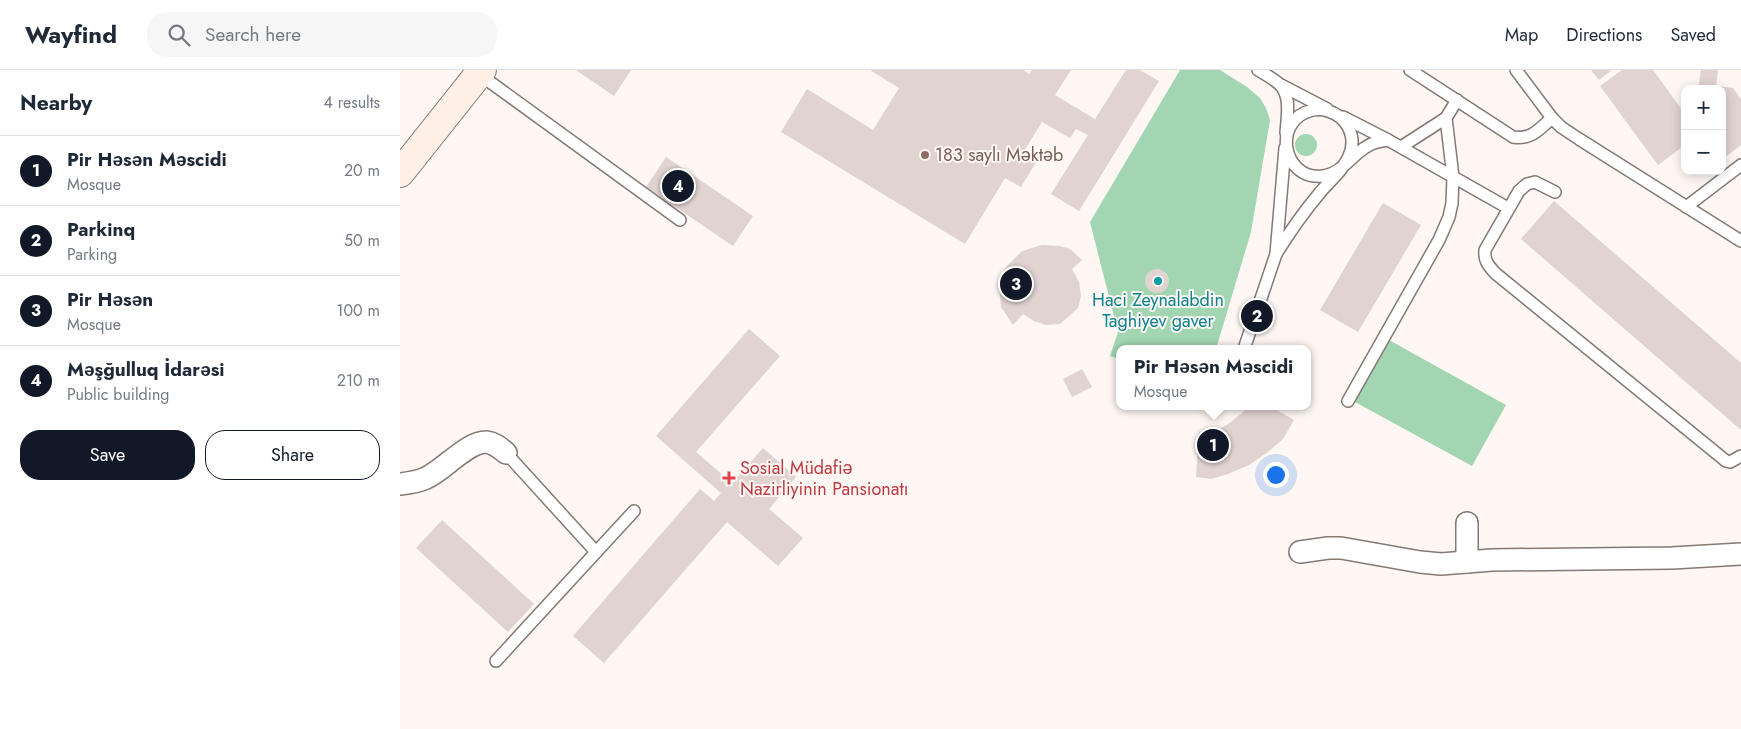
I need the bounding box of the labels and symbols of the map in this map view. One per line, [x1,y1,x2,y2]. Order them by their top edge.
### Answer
place label: 183 saylı Məktəb [935,142,1063,168]
marker: 183 saylı Məktəb [919,149,931,161]
pin: 4 [662,167,694,205]
pin: 3 [1000,265,1032,303]
marker: Haci Zeynalabdin Taghiyev gaver [1152,275,1164,287]
place label: Haci Zeynalabdin Taghiyev gaver [1092,287,1224,334]
pin: 2 [1241,297,1273,335]
pin: 1 [1197,426,1229,464]
place label: Sosial Müdafiə Nazirliyinin Pansionatı [740,455,908,502]
your location [1263,462,1289,488]
marker: Sosial Müdafiə Nazirliyinin Pansionatı [722,471,736,485]

